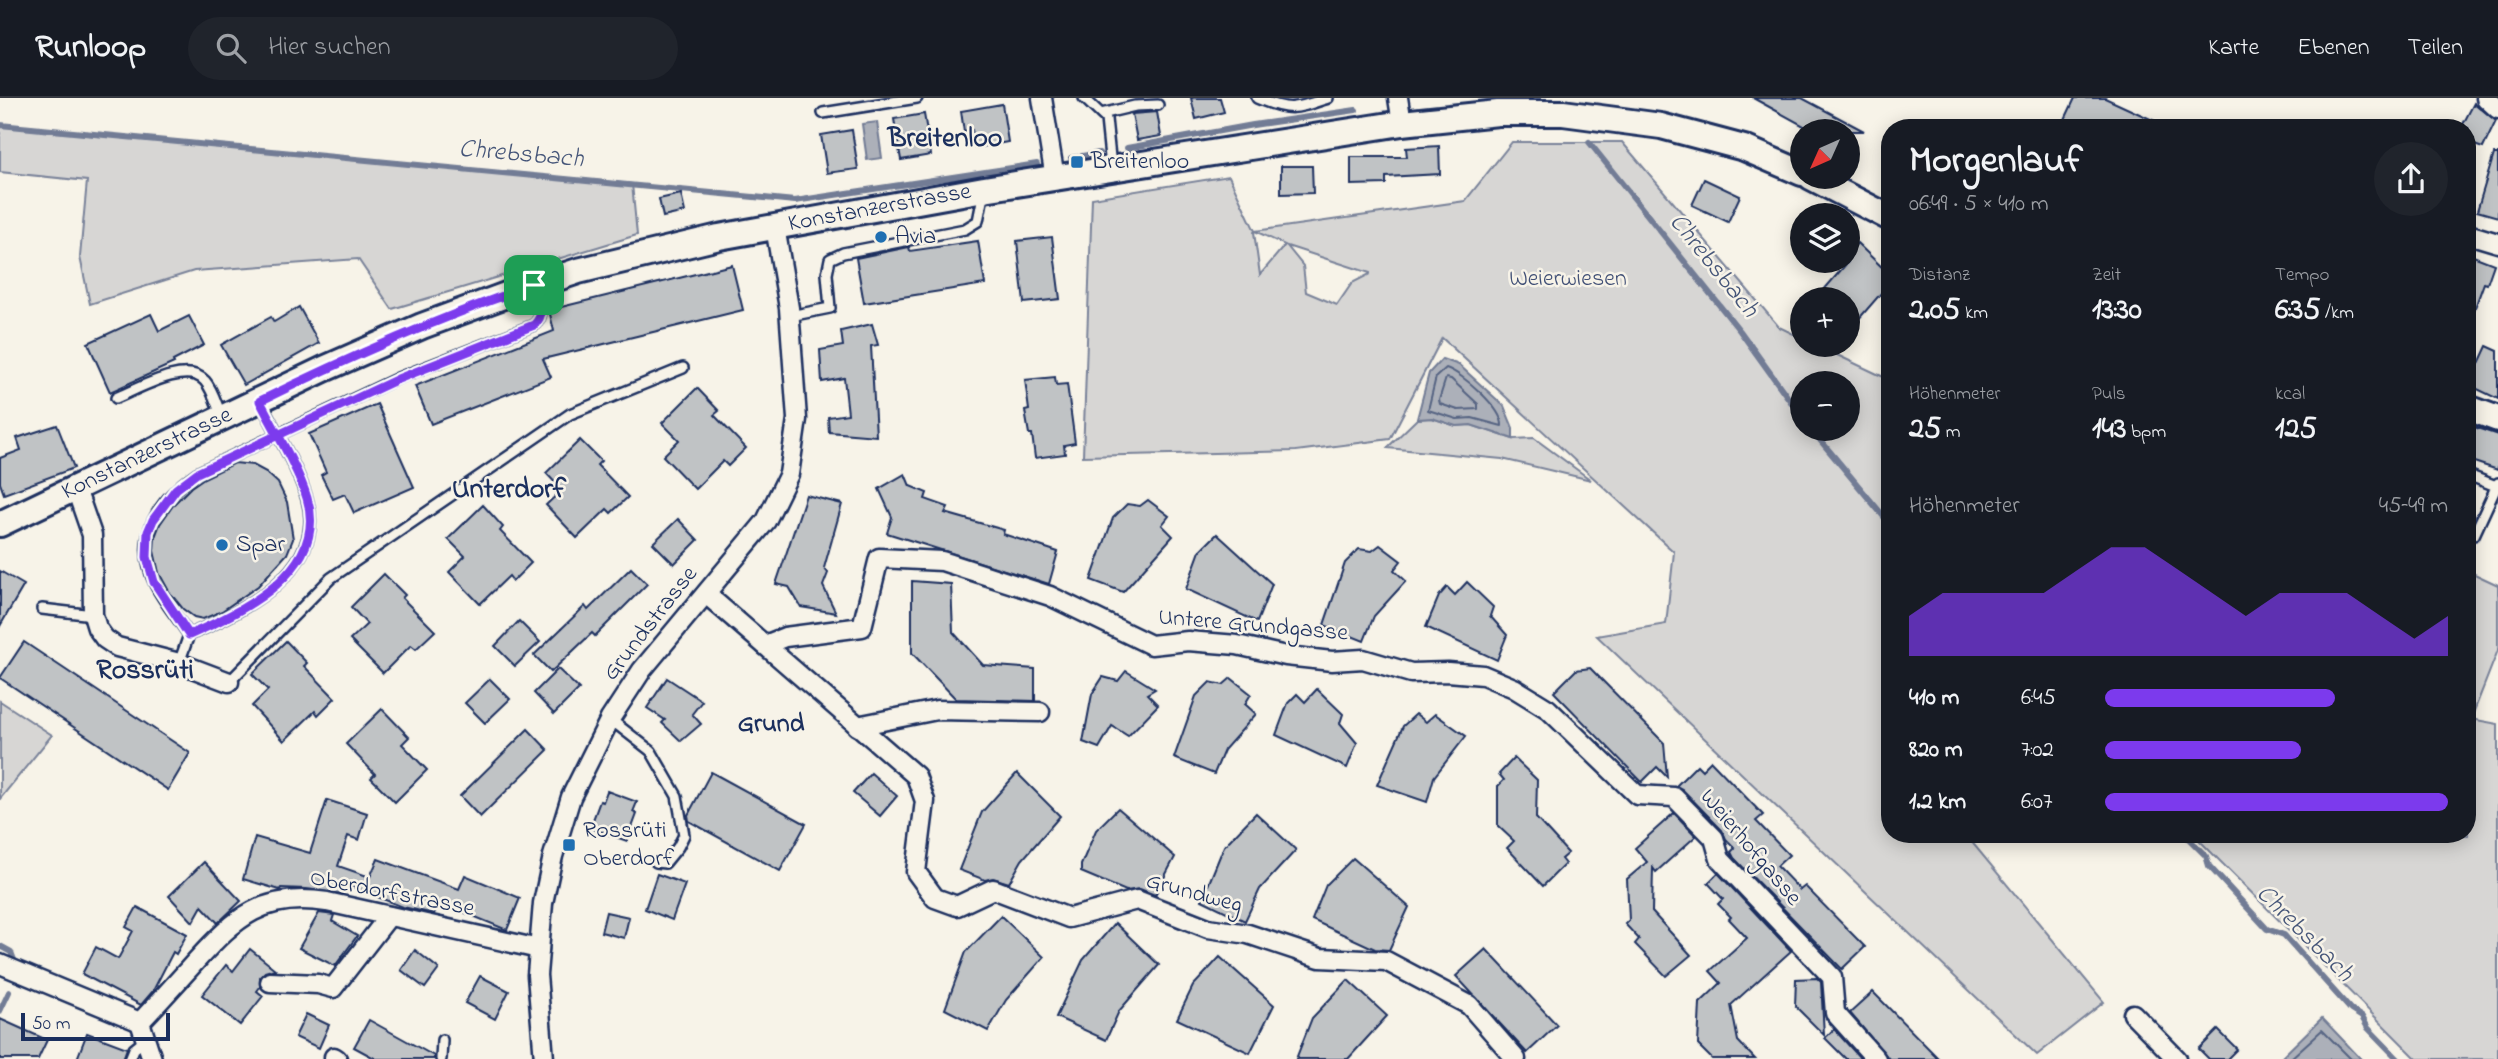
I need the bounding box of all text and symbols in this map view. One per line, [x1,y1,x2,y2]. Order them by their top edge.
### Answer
search box [188,17,678,80]
text: Runloop [35,24,146,72]
icon: search [212,29,250,67]
text: Hier suchen [268,29,391,67]
text: Karte [2208,31,2259,66]
text: Ebenen [2297,31,2370,66]
text: Teilen [2408,31,2463,66]
district label: Breitenloo [886,119,1002,160]
north arrow [1790,119,1860,189]
map controls [1790,119,1860,441]
water label: Chrebsbach [457,131,586,179]
text: Morgenlauf [1909,134,2083,190]
button: share [2374,142,2448,216]
place label: Breitenloo [1090,145,1189,180]
marker: Breitenloo [1069,154,1085,170]
street label: Konstanzerstrasse [785,174,974,242]
text: 06:49 · 5 × 410 m [1909,188,2049,221]
button: layers [1790,203,1860,273]
water label: Chrebsbach [1659,205,1767,327]
place label: Avia [895,220,936,255]
marker: Avia [873,229,889,245]
pin [504,255,564,315]
park label: Weierwiesen [1509,262,1627,297]
text: Distanz [1909,262,1970,289]
text: Zeit [2092,262,2121,289]
text: Tempo [2275,262,2329,289]
icon: arrive [515,266,553,304]
button: + [1790,287,1860,357]
text: 2.05 [1909,289,1960,333]
text: 13:30 [2092,289,2142,333]
text: 6:35 [2275,289,2320,333]
text: km [1960,300,1988,327]
text: /km [2320,300,2354,327]
button: − [1790,371,1860,441]
text: Höhenmeter [1909,381,2000,408]
text: Puls [2092,381,2126,408]
text: kcal [2275,381,2305,408]
street label: Konstanzerstrasse [56,398,238,509]
text: 25 [1909,408,1941,452]
text: 143 [2092,408,2126,452]
text: 125 [2275,408,2317,452]
text: m [1941,419,1961,446]
text: bpm [2126,419,2166,446]
district label: Unterdorf [452,470,567,511]
text: Höhenmeter [1909,490,2020,523]
text: 45–49 m [2379,490,2448,523]
place label: Spar [236,528,285,563]
marker: Spar [214,537,230,553]
street label: Grundstrasse [595,559,707,689]
street label: Untere Grundgasse [1157,600,1350,652]
district label: Rossrüti [96,651,194,692]
text: 410 m [1909,682,1959,715]
text: 6:45 [2021,682,2056,715]
district label: Grund [738,706,805,744]
text: 820 m [1909,734,1963,767]
text: 7:02 [2021,734,2054,767]
street label: Weierhofgasse [1690,782,1810,914]
text: 1.2 km [1909,786,1966,819]
text: 6:07 [2021,786,2053,819]
place label: Rossrüti Oberdorf [583,814,675,877]
marker: Rossrüti Oberdorf [561,837,577,853]
street label: Oberdorfstrasse [307,861,478,927]
street label: Grundweg [1142,864,1246,924]
water label: Chrebsbach [2246,876,2362,992]
scale bar [21,1010,170,1042]
text: 50 m [32,1011,71,1038]

